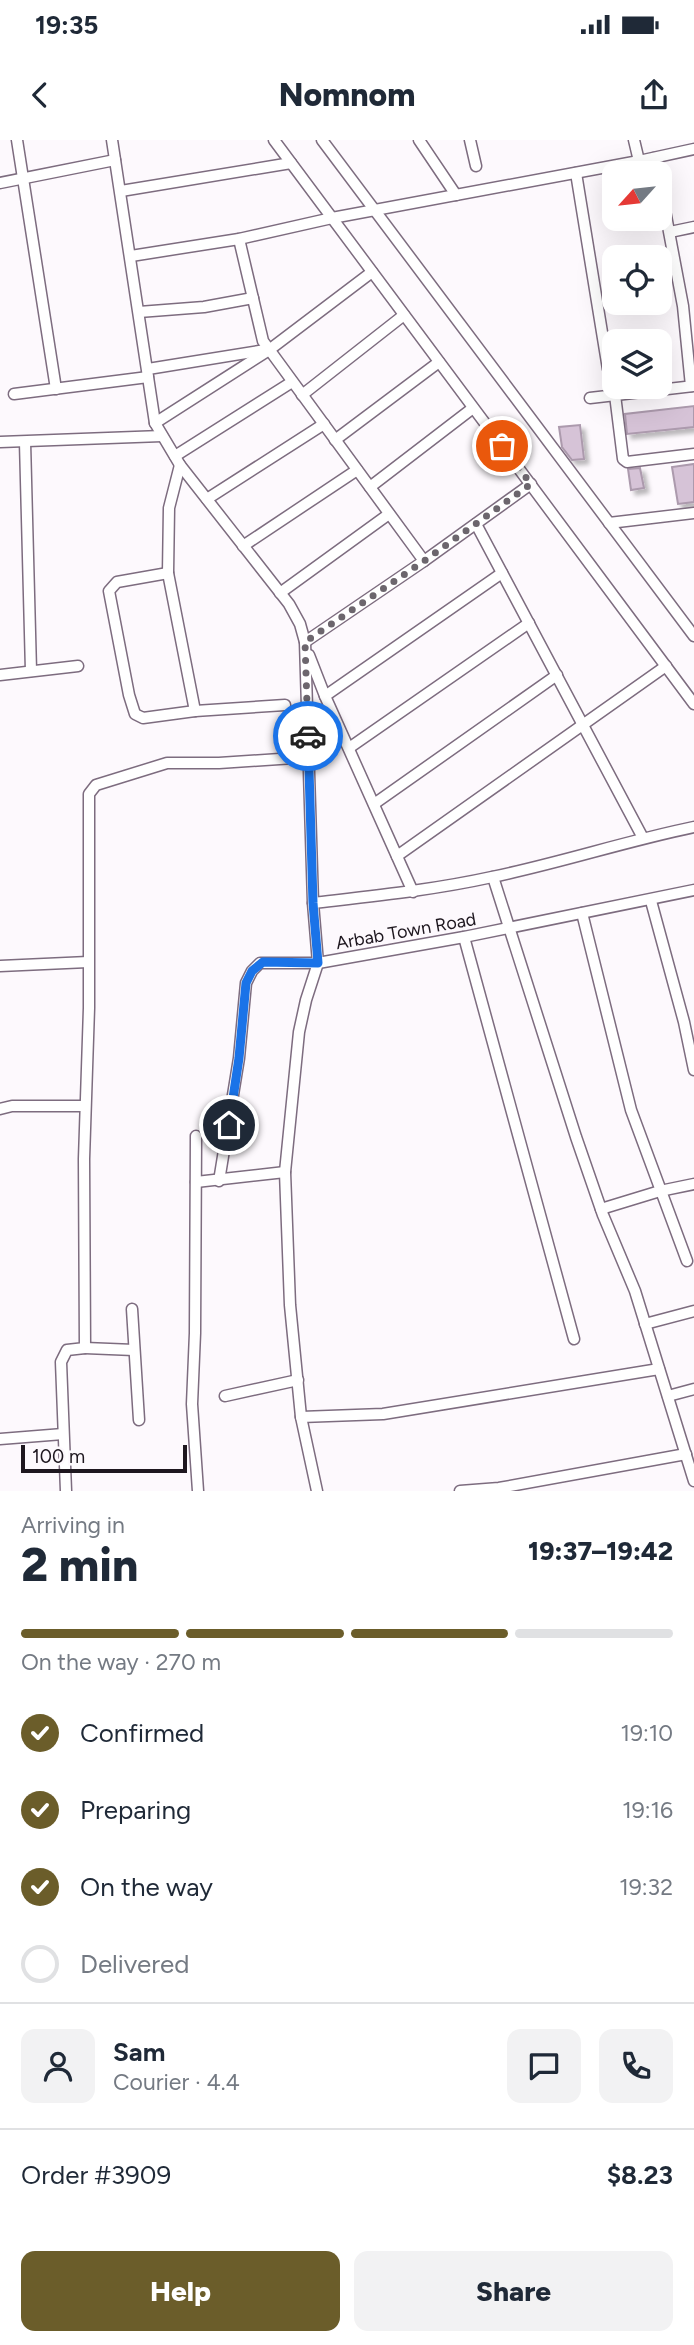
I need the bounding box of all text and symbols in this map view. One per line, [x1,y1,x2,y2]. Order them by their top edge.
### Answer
text: 19:35 [35,9,98,41]
icon: back [21,76,59,114]
text: Nomnom [279,76,415,114]
icon: share [635,76,673,114]
north arrow [602,161,672,231]
map controls [602,161,672,399]
button: locate [602,245,672,315]
button: layers [602,329,672,399]
pin [472,416,532,476]
icon: bag [483,427,521,465]
courier [273,701,343,771]
icon: car [289,717,327,755]
street label: Arbab Town Road [334,908,478,954]
pin [199,1095,259,1155]
icon: home [210,1106,248,1144]
scale bar [21,1442,187,1474]
text: 100 m [32,1445,85,1468]
text: Arriving in [21,1511,125,1539]
text: 19:37–19:42 [528,1535,673,1567]
text: 2 min [21,1537,138,1593]
text: On the way · 270 m [21,1648,221,1676]
icon: check [21,1714,59,1752]
text: Confirmed [80,1717,204,1749]
text: 19:10 [620,1719,673,1747]
icon: check [21,1791,59,1829]
text: Preparing [80,1794,191,1826]
text: 19:16 [622,1796,673,1824]
icon: check [21,1868,59,1906]
text: On the way [80,1871,213,1903]
text: 19:32 [619,1873,673,1901]
text: Delivered [80,1948,189,1980]
button: person [21,2029,95,2103]
button: chat [507,2029,581,2103]
button: phone [599,2029,673,2103]
text: Sam [113,2036,165,2068]
text: Courier · 4.4 [113,2068,240,2096]
text: Order #3909 [21,2159,171,2191]
text: $8.23 [607,2159,673,2191]
button: Help [21,2251,340,2331]
button: Share [354,2251,673,2331]

